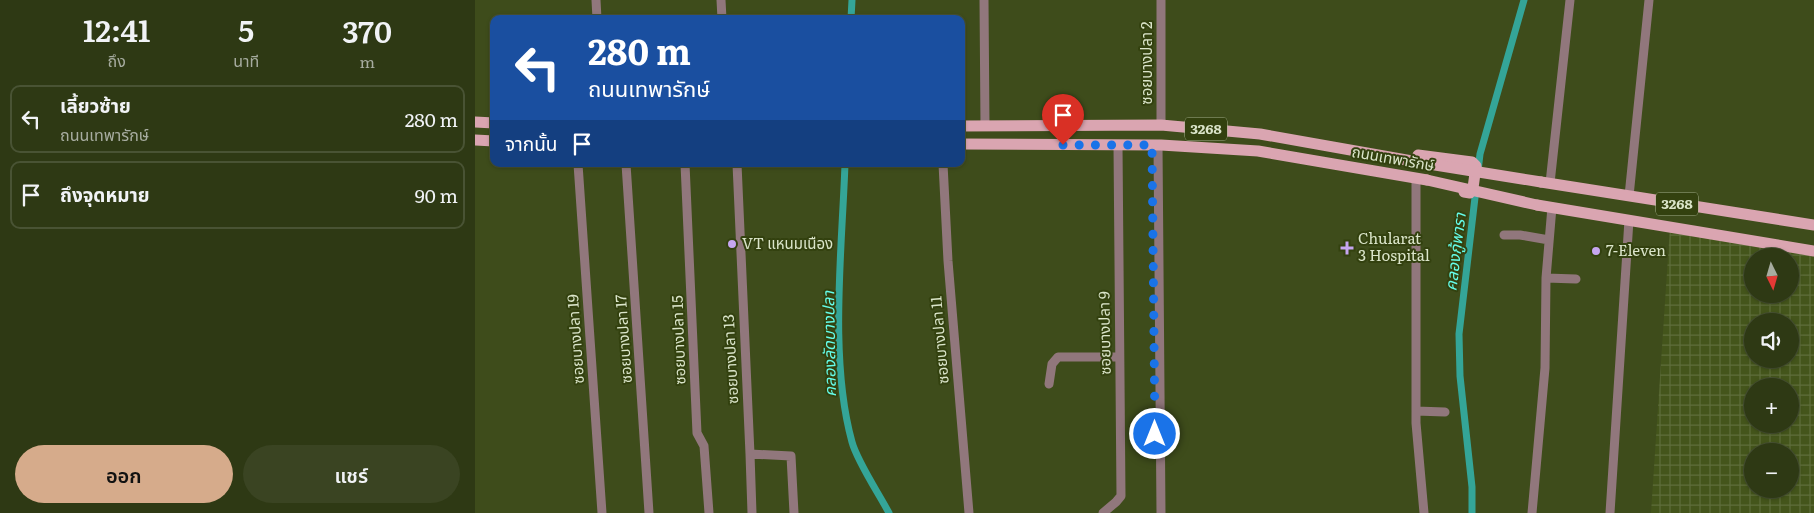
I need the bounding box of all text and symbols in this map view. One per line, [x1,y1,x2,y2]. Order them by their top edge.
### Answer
text: 12:41 [83,7,150,51]
text: 5 [238,7,254,51]
text: 370 [342,8,392,52]
street label: ซอยบางปลา 2 [1134,21,1157,105]
text: 280 m [588,24,691,76]
icon: left [505,35,570,100]
text: ถึง [108,48,126,72]
text: นาที [233,48,259,72]
text: m [359,49,375,73]
text: ถนนเทพารักษ์ [588,71,710,104]
text: เลี้ยวซ้าย [60,91,131,119]
pin [1042,94,1084,145]
icon: arrive [1049,101,1077,129]
icon: left [17,105,45,133]
text: 280 m [405,105,458,133]
road number: 3268 [1185,118,1227,140]
text: ถนนเทพารักษ์ [60,122,149,146]
text: จากนั้น [505,129,558,157]
icon: arrive [568,130,596,158]
street label: ถนนเทพารักษ์ [1350,139,1437,176]
text: ถึงจุดหมาย [60,180,150,208]
icon: arrive [17,181,45,209]
text: 90 m [415,181,458,209]
road number: 3268 [1656,192,1698,215]
water label: คลองกู้พารา [1437,210,1471,292]
place label: Chularat 3 Hospital [1358,226,1430,266]
place label: VT แหนมเนือง [742,231,833,254]
marker: VT แหนมเนือง [726,238,738,250]
place label: 7-Eleven [1606,238,1666,261]
marker: Chularat 3 Hospital [1340,241,1354,255]
marker: 7-Eleven [1590,245,1602,257]
north arrow [1744,248,1799,302]
map controls [1744,248,1799,498]
water label: คลองลัดบางปลา [815,289,841,397]
street label: ซอยบางปลา 9 [1091,291,1116,375]
street label: ซอยบางปลา 19 [560,293,589,385]
street label: ซอยบางปลา 17 [608,293,637,384]
street label: ซอยบางปลา 15 [664,295,691,385]
street label: ซอยบางปลา 11 [923,295,954,385]
button: sound [1744,313,1799,368]
street label: ซอยบางปลา 13 [716,314,743,405]
button: + [1744,378,1799,433]
position arrow [1128,407,1180,459]
button: − [1744,443,1799,498]
button: ออก [15,445,233,503]
button: แชร์ [243,445,460,503]

